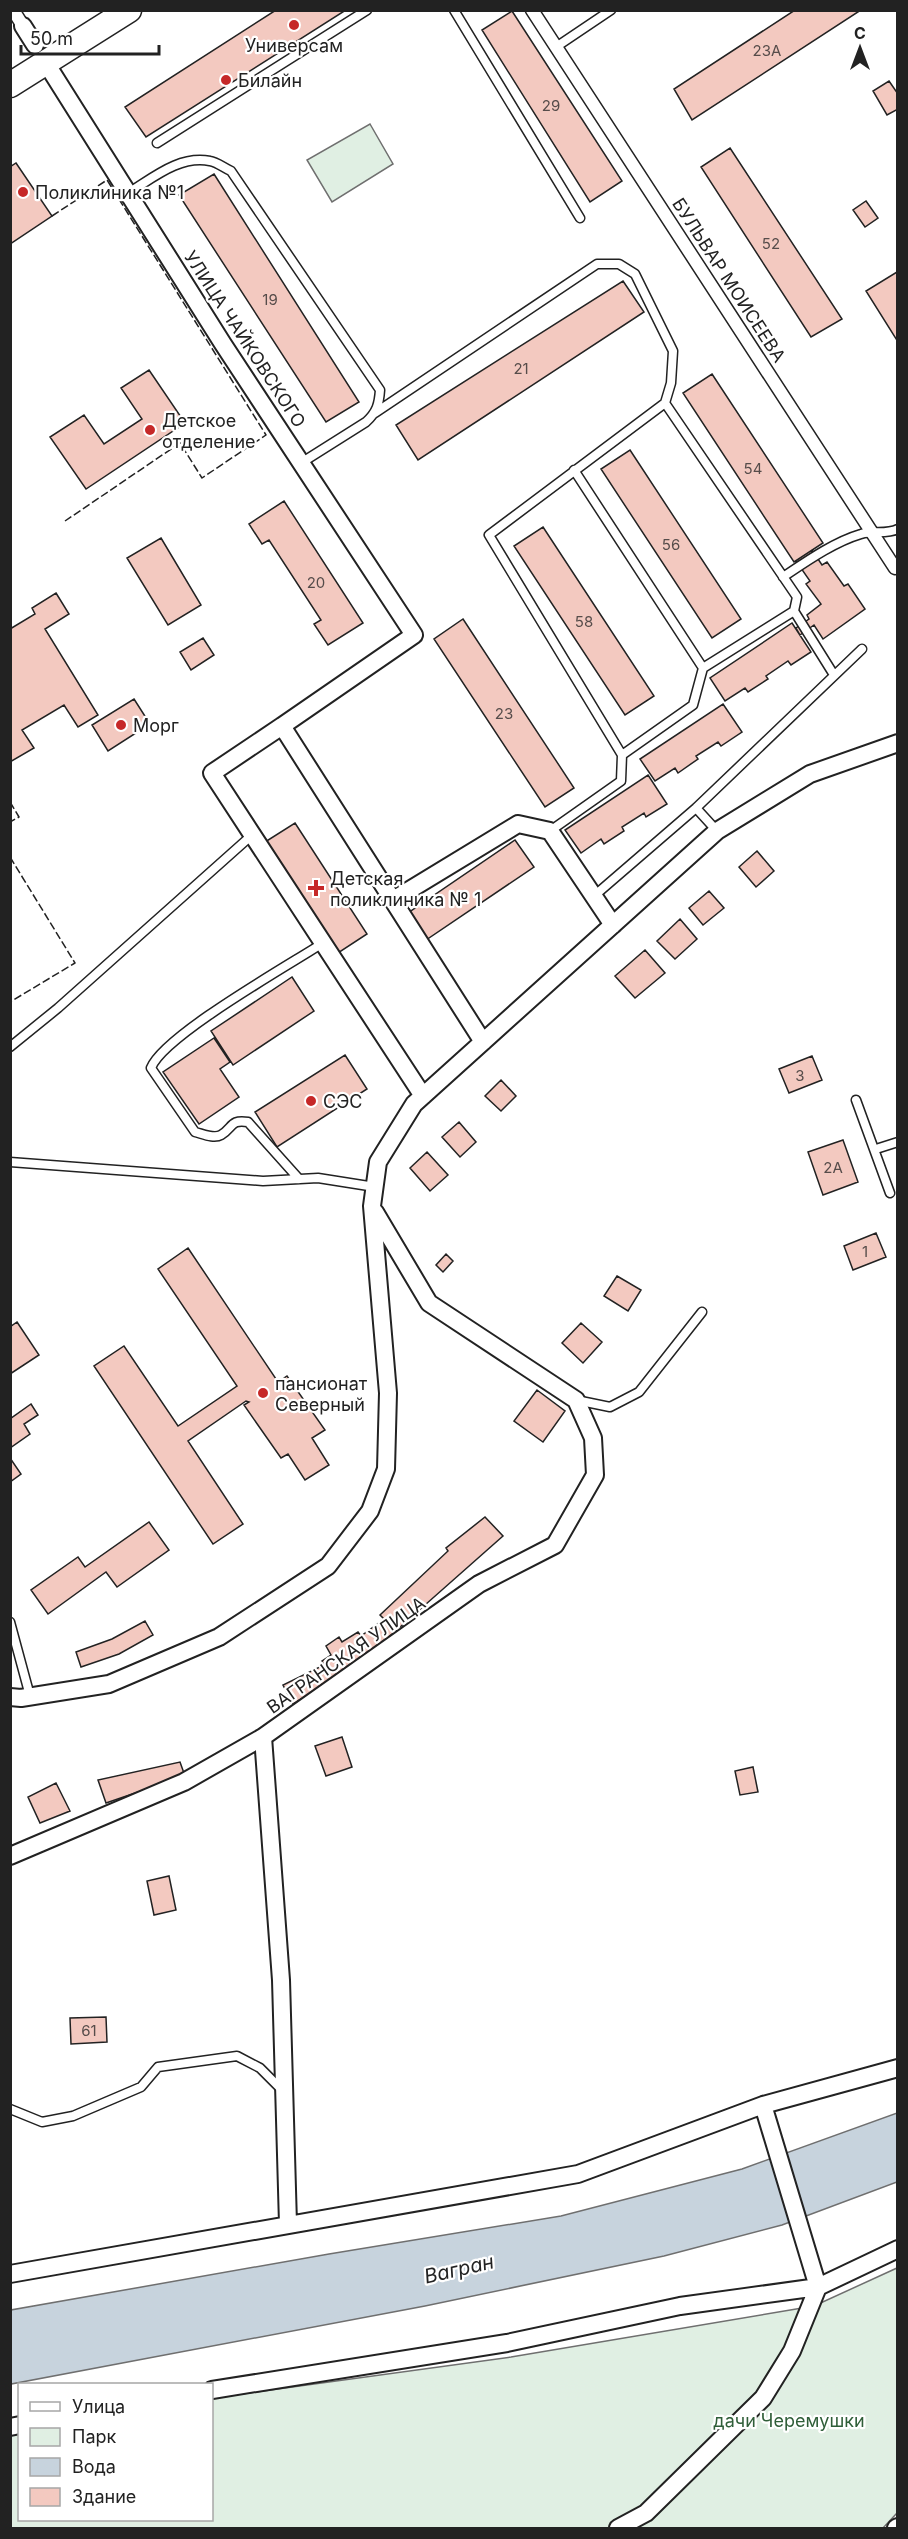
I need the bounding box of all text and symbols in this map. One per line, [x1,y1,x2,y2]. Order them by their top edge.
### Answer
scale bar [21,18,159,56]
marker: Универсам [287,18,301,32]
north arrow [830,18,890,78]
text: С [854,23,866,43]
text: 50 m [30,28,73,49]
place label: Универсам [245,35,343,56]
house number: 23А [753,41,781,60]
place label: Билайн [238,70,302,91]
marker: Билайн [219,73,233,87]
house number: 29 [542,96,560,115]
place label: Поликлиника №1 [35,182,184,203]
marker: Поликлиника №1 [16,185,30,199]
street label: БУЛЬВАР МОИСЕЕВА [668,194,790,366]
house number: 52 [762,234,780,253]
street label: УЛИЦА ЧАЙКОВСКОГО [180,246,311,431]
house number: 19 [262,290,278,309]
house number: 21 [513,359,529,378]
place label: Детское отделение [162,410,256,452]
marker: Детское отделение [143,423,157,437]
house number: 54 [744,459,762,478]
house number: 56 [662,535,680,554]
house number: 20 [307,573,325,592]
house number: 58 [575,612,593,631]
house number: 23 [495,704,513,723]
place label: Морг [133,715,179,736]
marker: Морг [114,718,128,732]
place label: Детская поликлиника № 1 [330,868,481,910]
marker: Детская поликлиника № 1 [307,879,325,897]
house number: 3 [795,1066,805,1085]
place label: СЭС [323,1091,362,1112]
marker: СЭС [304,1094,318,1108]
house number: 2А [823,1158,843,1177]
house number: 1 [862,1242,868,1261]
place label: пансионат Северный [275,1373,368,1415]
marker: пансионат Северный [256,1386,270,1400]
street label: ВАГРАНСКАЯ УЛИЦА [263,1592,429,1718]
house number: 61 [81,2021,97,2040]
water label: Вагран [422,2249,496,2289]
legend [18,2383,213,2521]
text: Улица [72,2396,125,2417]
park label: дачи Черемушки [713,2410,865,2431]
text: Парк [72,2426,117,2447]
text: Вода [72,2456,116,2477]
text: Здание [72,2486,136,2507]

